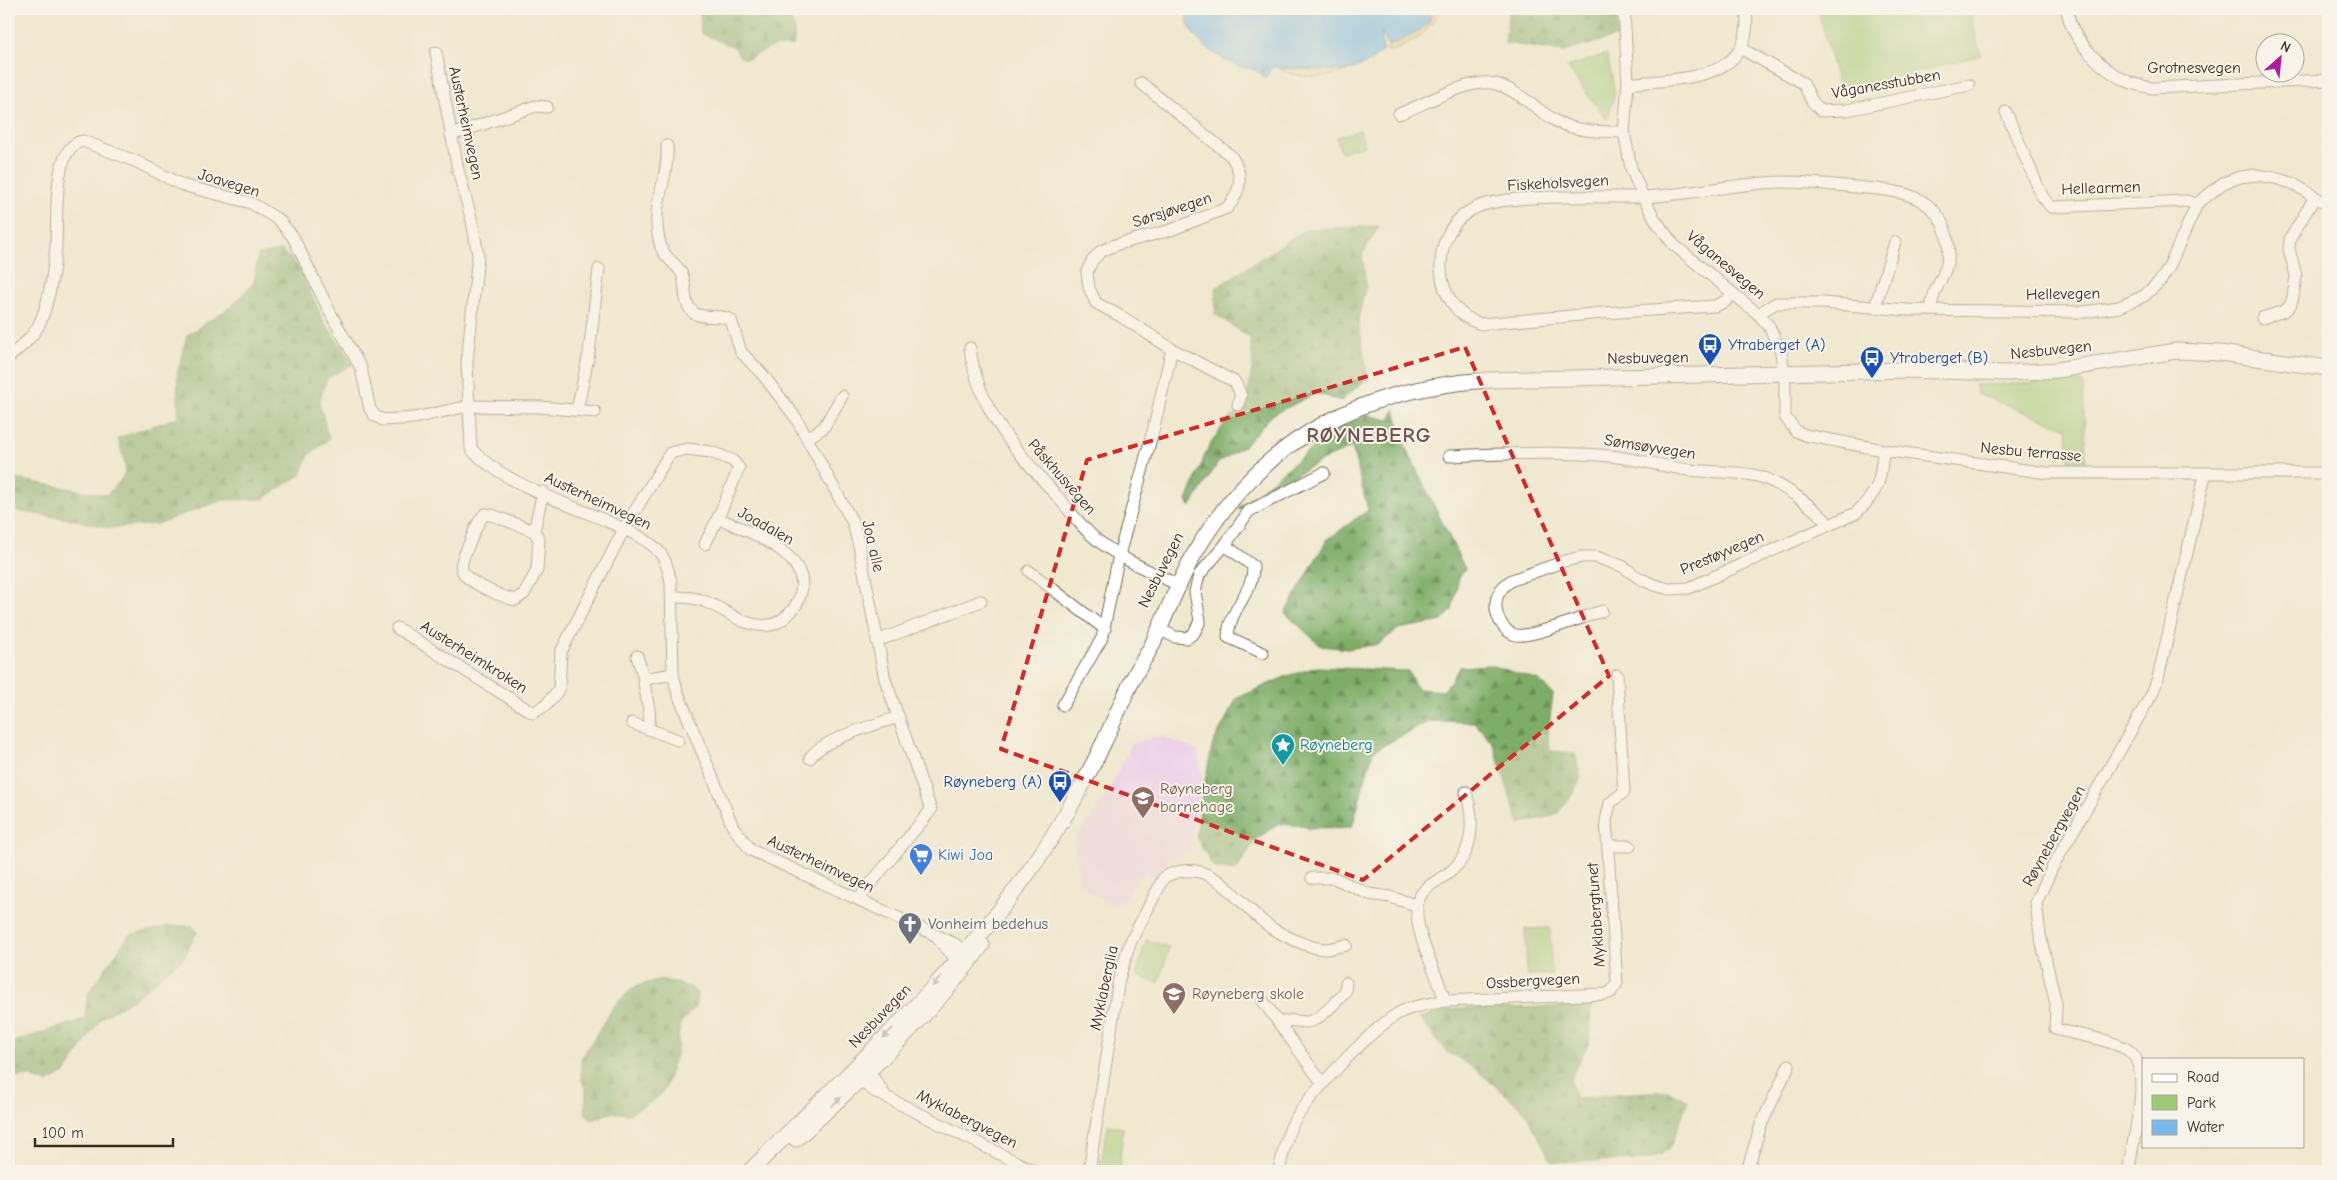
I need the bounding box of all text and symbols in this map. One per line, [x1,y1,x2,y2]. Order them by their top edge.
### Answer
north arrow [2254,32,2304,82]
text: N [2278,37,2294,57]
street label: Grotnesvegen [2147,59,2241,77]
street label: Austerheimvegen [445,64,487,182]
street label: Våganesstubben [1830,66,1942,102]
street label: Joavegen [196,165,262,201]
street label: Fiskeholsvegen [1507,171,1609,195]
street label: Hellearmen [2061,178,2141,198]
street label: Sørsjøvegen [1130,189,1214,231]
street label: Våganesvegen [1683,227,1769,303]
street label: Hellevegen [2026,284,2100,304]
bus stop icon: Ytraberget (A) [1697,332,1723,366]
place label: Ytraberget (A) [1728,336,1826,354]
street label: Nesbuvegen [2009,337,2093,363]
bus stop icon: Ytraberget (B) [1859,345,1885,379]
street label: Nesbuvegen [1607,348,1689,368]
place label: Ytraberget (B) [1890,349,1988,367]
district label: RØYNEBERG [1306,423,1432,447]
street label: Sømsøyvegen [1603,431,1697,463]
street label: Påskhusvegen [1024,436,1100,518]
street label: Nesbu terrasse [1980,439,2082,465]
street label: Austerheimvegen [542,468,654,534]
street label: Joadalen [735,503,797,549]
street label: Joa alle [858,518,888,574]
street label: Prestøyvegen [1677,527,1767,579]
street label: Nesbuvegen [1134,530,1188,610]
street label: Austerheimkroken [417,617,531,697]
place icon: Røyneberg [1270,732,1296,766]
place label: Røyneberg [1300,736,1373,754]
bus stop icon: Røyneberg (A) [1047,769,1073,803]
place label: Røyneberg (A) [944,773,1042,791]
place label: Røyneberg barnehage [1160,780,1233,816]
street label: Røynebergvegen [2019,782,2089,890]
school or university icon: Røyneberg barnehage [1130,785,1156,819]
street label: Austerheimvegen [765,831,877,897]
supermarket icon: Kiwi Joa [908,842,934,876]
place label: Kiwi Joa [938,846,993,864]
street label: Myklabergtunet [1583,861,1609,968]
church icon: Vonheim bedehus [897,911,923,945]
place label: Vonheim bedehus [928,915,1049,933]
street label: Myklaberglia [1086,944,1122,1032]
street label: Ossbergvegen [1485,970,1581,992]
one-way arrow [931,975,943,987]
street label: Nesbuvegen [845,980,915,1052]
school or university icon: Røyneberg skole [1161,981,1187,1015]
place label: Røyneberg skole [1192,985,1304,1003]
one-way arrow [882,1027,894,1039]
legend [2142,1058,2304,1148]
text: Road [2187,1068,2219,1086]
street label: Myklabergvegen [914,1086,1020,1152]
text: Park [2187,1094,2216,1112]
one-way arrow [830,1096,842,1108]
scale bar [35,1115,172,1147]
text: Water [2187,1118,2224,1136]
text: 100 m [42,1124,84,1142]

